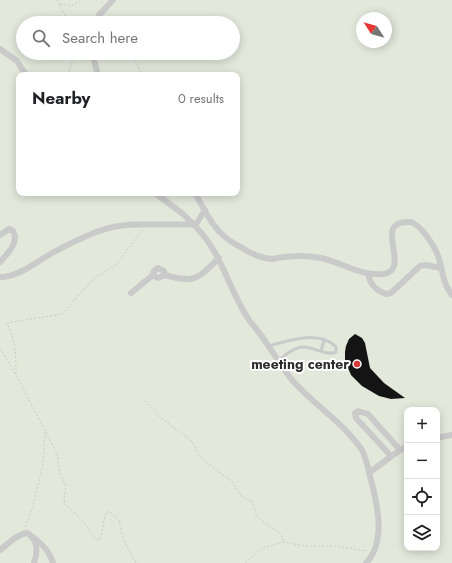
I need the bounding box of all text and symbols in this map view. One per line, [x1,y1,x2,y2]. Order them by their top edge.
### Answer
north arrow [356,12,392,48]
search box [16,16,240,60]
icon: search [30,27,52,49]
text: Search here [62,27,138,49]
text: Nearby [32,86,90,110]
text: 0 results [178,89,224,108]
place label: meeting center [251,354,349,374]
marker: meeting center [352,359,362,369]
map controls [404,407,440,551]
button: + [404,407,440,443]
button: − [404,443,440,479]
button: locate [404,479,440,515]
button: layers [404,515,440,551]

